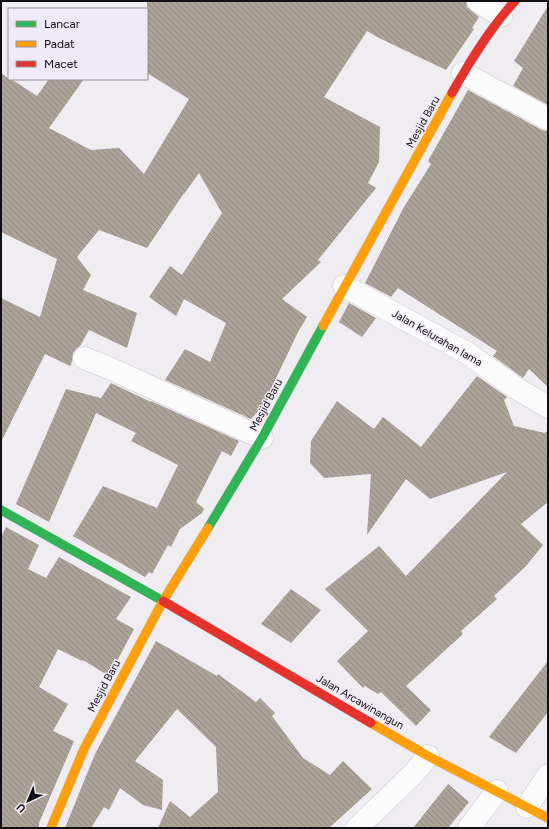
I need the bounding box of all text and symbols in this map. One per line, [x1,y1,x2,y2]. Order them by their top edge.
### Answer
legend [8,8,148,80]
text: Lancar [44,17,80,31]
text: Padat [44,37,75,51]
text: Macet [44,57,78,71]
street label: Mesjid Baru [403,94,443,150]
street label: Jalan Kelurahan lama [389,307,485,369]
street label: Mesjid Baru [247,377,285,433]
street label: Mesjid Baru [85,658,123,714]
street label: Jalan Arcawinangun [314,672,406,732]
north arrow [8,781,48,821]
text: U [14,800,29,815]

